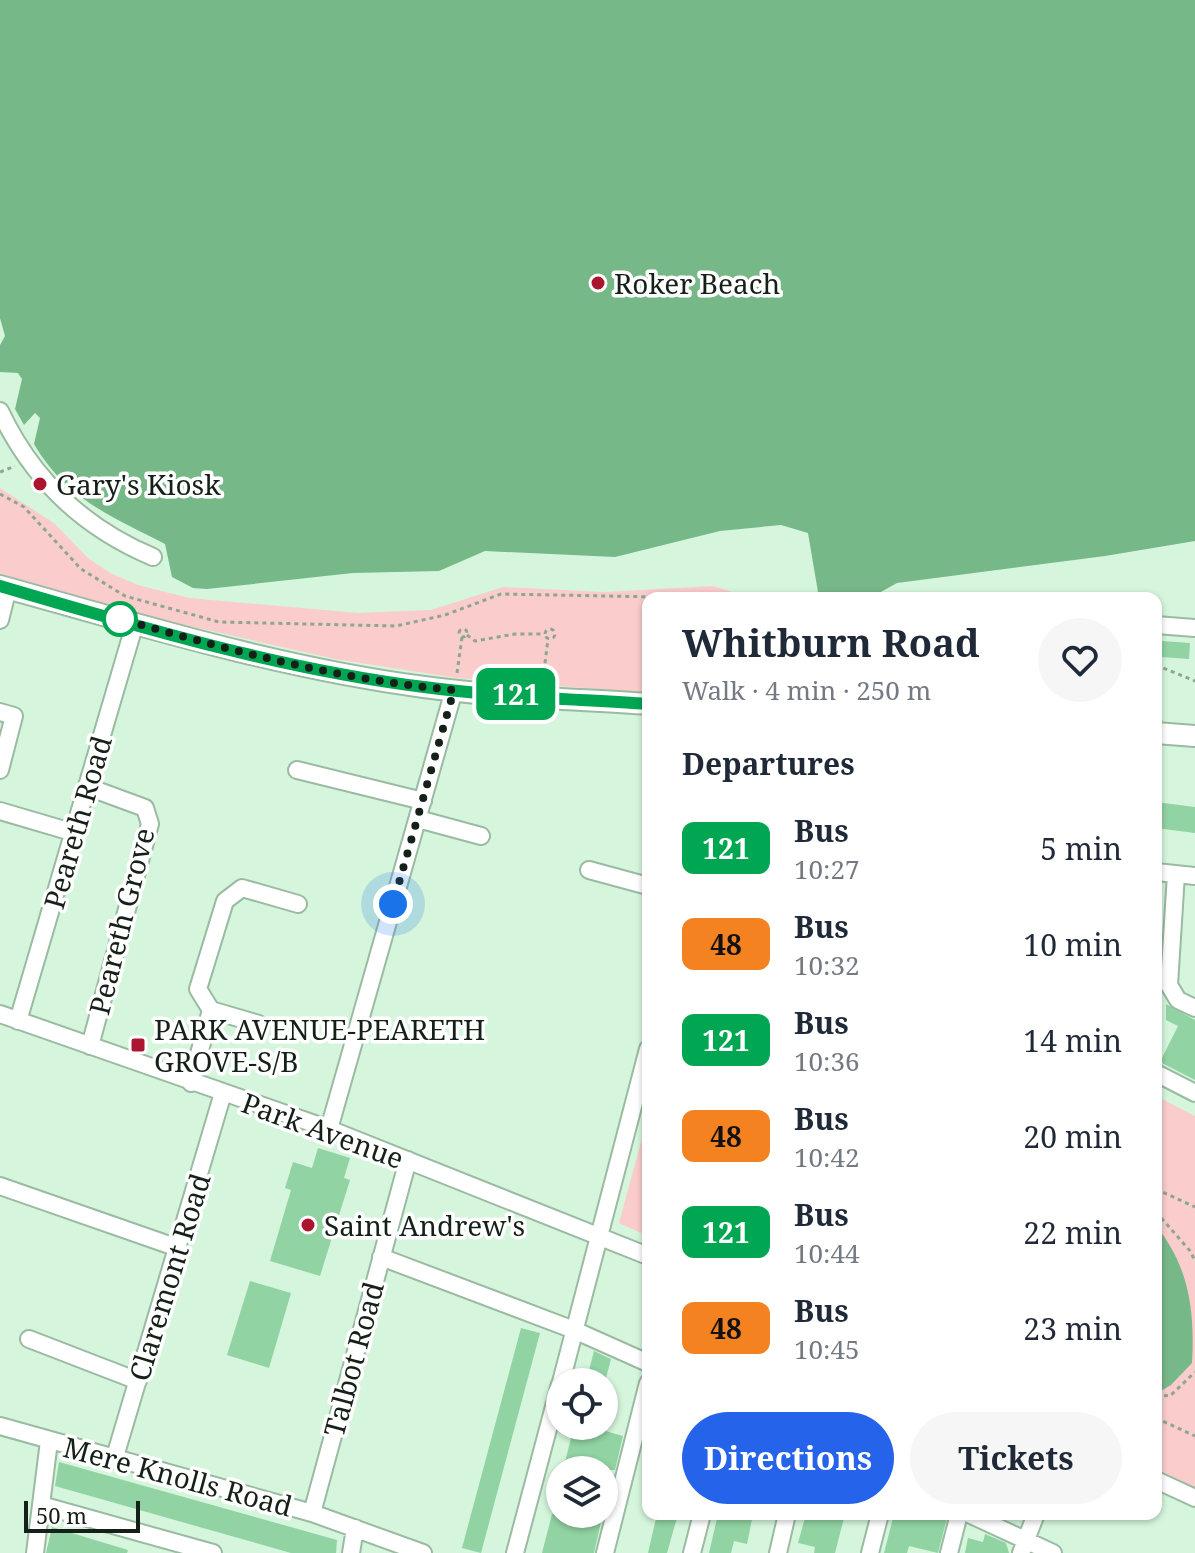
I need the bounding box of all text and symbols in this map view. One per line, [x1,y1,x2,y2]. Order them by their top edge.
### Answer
place label: Roker Beach [614,264,780,302]
marker: Roker Beach [589,274,607,292]
place label: Gary's Kiosk [56,465,221,503]
marker: Gary's Kiosk [31,475,49,493]
unlabelled marker [103,602,137,636]
text: Whitburn Road [682,616,980,668]
button: heart [1038,618,1122,702]
line badge: 121 [470,668,562,720]
text: Walk · 4 min · 250 m [682,672,931,708]
text: 121 [492,675,540,713]
street label: Peareth Road [34,731,120,913]
text: Departures [682,743,855,784]
text: Bus [794,810,849,851]
street label: Peareth Grove [79,824,163,1018]
text: 5 min [1040,828,1122,869]
text: 121 [702,829,750,867]
text: 10:27 [794,851,860,887]
your location [373,884,413,924]
text: Bus [794,906,849,947]
text: 10 min [1023,924,1122,965]
text: 48 [710,925,742,963]
text: 10:32 [794,947,860,983]
text: Bus [794,1002,849,1043]
place label: PARK AVENUE-PEARETH GROVE-S/B [154,1010,485,1080]
text: 14 min [1023,1020,1122,1061]
text: 121 [702,1021,750,1059]
marker: PARK AVENUE-PEARETH GROVE-S/B [129,1036,147,1054]
text: 10:36 [794,1043,860,1079]
street label: Park Avenue [237,1083,409,1177]
text: Bus [794,1098,849,1139]
text: 20 min [1023,1116,1122,1157]
text: 48 [710,1117,742,1155]
text: 10:42 [794,1139,860,1175]
street label: Claremont Road [119,1169,219,1385]
text: Bus [794,1194,849,1235]
place label: Saint Andrew's [324,1206,525,1244]
text: 22 min [1023,1212,1122,1253]
text: 121 [702,1213,750,1251]
marker: Saint Andrew's [299,1216,317,1234]
text: 10:44 [794,1235,860,1271]
street label: Talbot Road [314,1277,392,1441]
text: Bus [794,1290,849,1331]
text: 23 min [1023,1308,1122,1349]
text: 48 [710,1309,742,1347]
text: 10:45 [794,1331,860,1367]
map controls [546,1368,618,1528]
button: locate [546,1368,618,1440]
button: Directions [682,1412,894,1504]
button: Tickets [910,1412,1122,1504]
street label: Mere Knolls Road [59,1427,297,1525]
button: layers [546,1456,618,1528]
scale bar [24,1497,140,1533]
text: 50 m [36,1500,87,1530]

